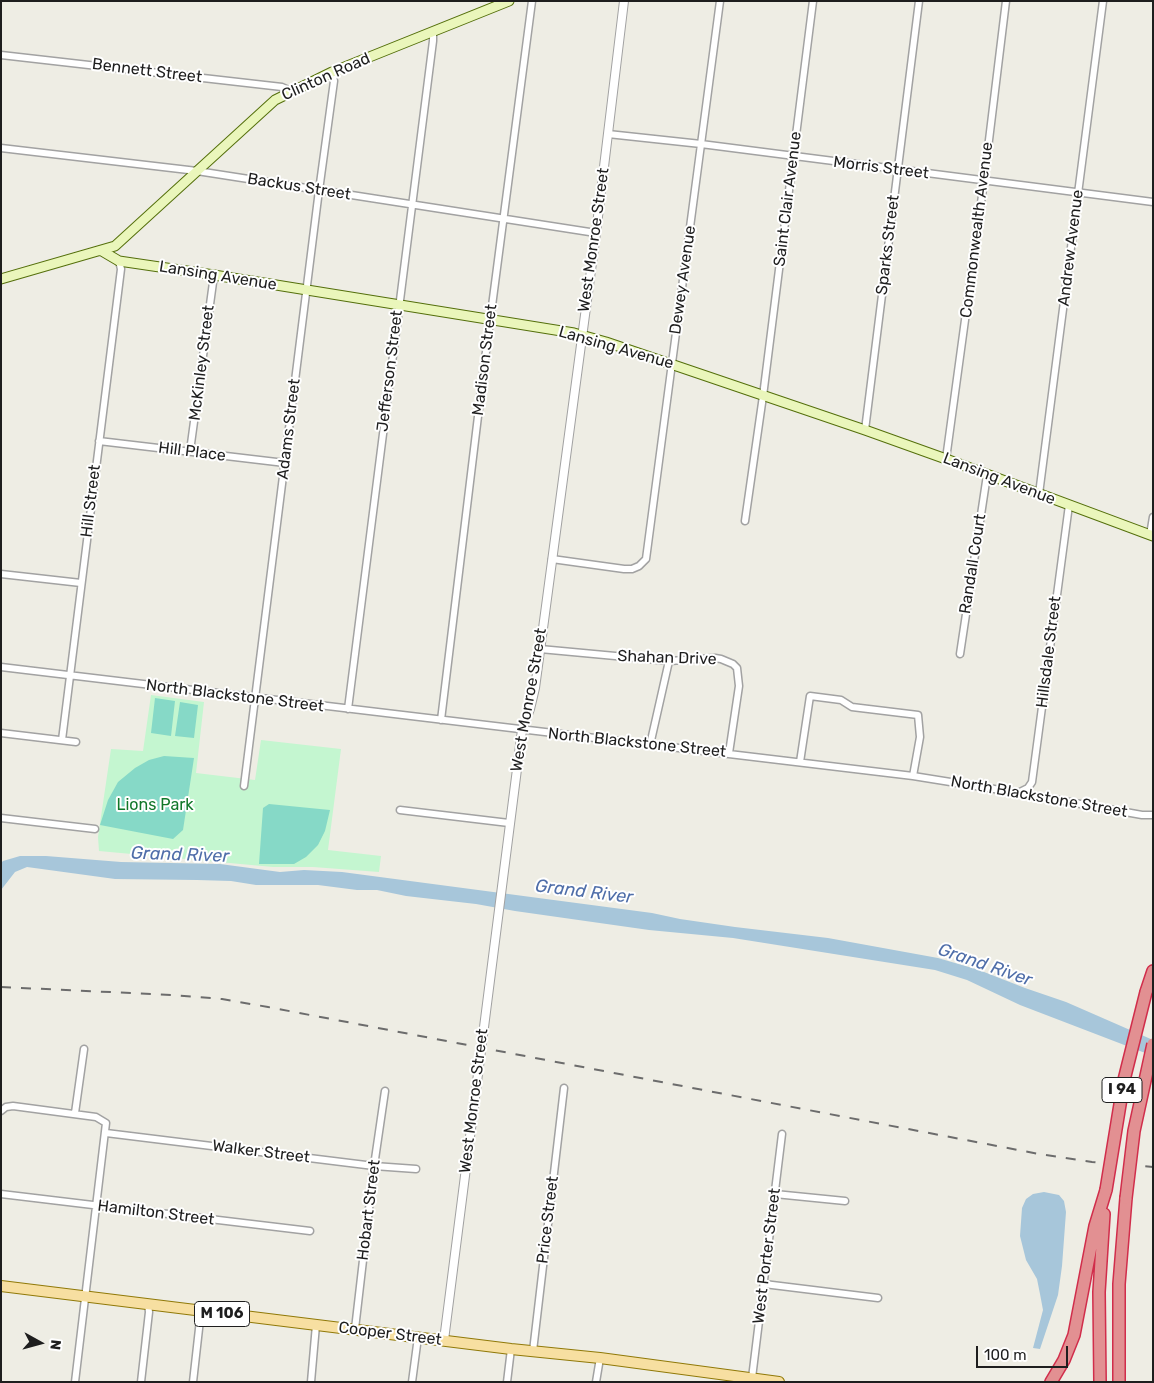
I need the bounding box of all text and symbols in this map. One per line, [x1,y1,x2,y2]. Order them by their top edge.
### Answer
street label: Clinton Road [279,49,373,105]
street label: Bennett Street [91,55,203,87]
street label: Saint Clair Avenue [770,130,806,268]
street label: Commonwealth Avenue [957,141,997,319]
street label: Morris Street [832,153,930,183]
street label: West Monroe Street [574,167,614,313]
street label: Backus Street [246,169,352,205]
street label: Andrew Avenue [1054,189,1088,307]
street label: Sparks Street [872,194,904,296]
street label: Dewey Avenue [666,224,700,336]
street label: Lansing Avenue [158,257,278,295]
street label: Madison Street [469,303,501,417]
street label: McKinley Street [185,304,219,422]
street label: Jefferson Street [373,309,407,433]
street label: Lansing Avenue [556,322,676,374]
street label: Adams Street [273,377,305,481]
street label: Hill Place [157,438,227,466]
street label: Lansing Avenue [940,449,1058,509]
street label: Hill Street [77,463,105,539]
street label: Randall Court [956,513,990,615]
street label: Hillsdale Street [1033,595,1065,709]
street label: West Monroe Street [507,627,551,773]
street label: Shahan Drive [617,647,717,669]
street label: North Blackstone Street [145,676,325,716]
street label: North Blackstone Street [547,724,727,762]
street label: North Blackstone Street [949,772,1129,822]
park label: Lions Park [116,795,194,815]
water label: Grand River [130,842,230,868]
water label: Grand River [534,875,634,909]
water label: Grand River [935,939,1035,991]
street label: West Monroe Street [456,1028,492,1174]
road number: I 94 [1102,1078,1142,1102]
street label: Walker Street [211,1136,311,1168]
street label: Hobart Street [353,1158,385,1262]
street label: Price Street [533,1175,563,1265]
street label: West Porter Street [749,1187,785,1325]
street label: Hamilton Street [96,1196,216,1230]
road number: M 106 [194,1302,250,1326]
north arrow [15,1318,65,1368]
street label: Cooper Street [337,1318,443,1350]
scale bar [979,1336,1072,1368]
text: N [46,1339,64,1351]
text: 100 m [984,1346,1026,1364]

